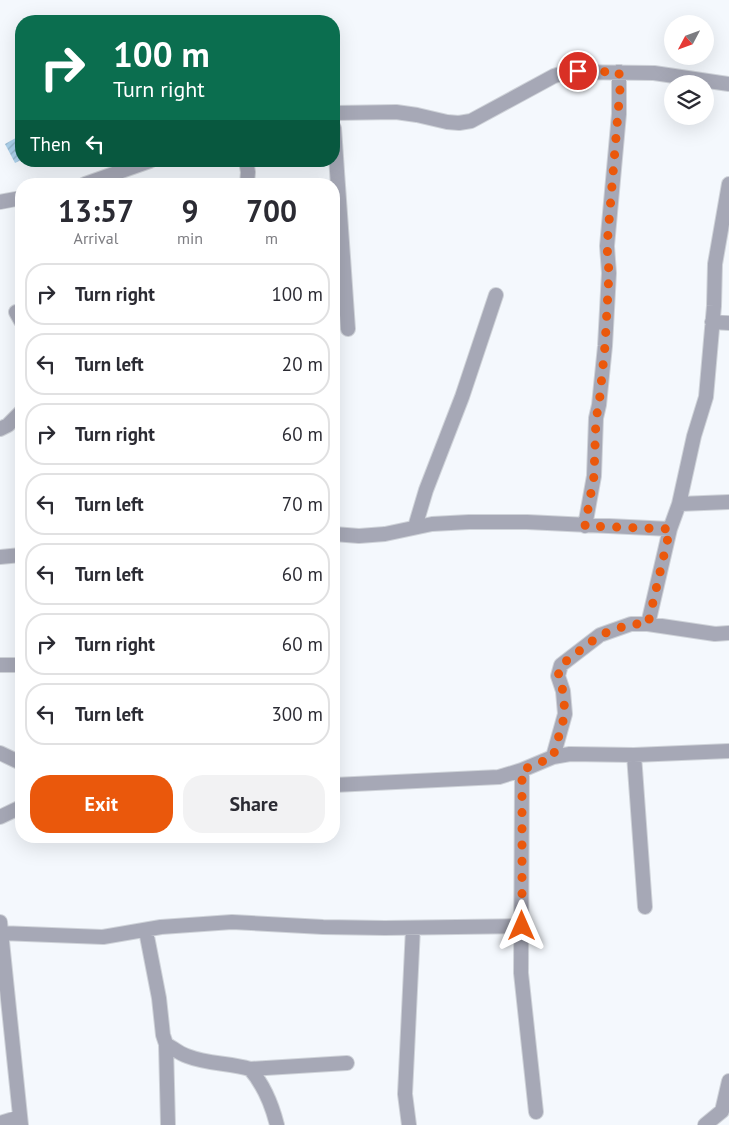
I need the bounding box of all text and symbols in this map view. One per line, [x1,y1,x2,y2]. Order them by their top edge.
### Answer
north arrow [664,15,714,65]
map controls [664,15,714,125]
text: 100 m [113,31,210,77]
icon: right [30,35,95,100]
pin [557,50,599,92]
icon: arrive [564,57,592,85]
text: Turn right [113,75,205,103]
button: layers [664,75,714,125]
icon: left [81,130,109,158]
text: Then [30,132,71,156]
text: 13:57 [58,191,134,230]
text: 9 [182,191,199,230]
text: 700 [246,191,297,230]
text: Arrival [74,228,118,248]
text: min [177,228,203,248]
text: m [265,228,278,248]
icon: right [32,280,60,308]
text: Turn right [75,282,155,306]
text: 100 m [271,282,323,306]
icon: left [32,350,60,378]
text: Turn left [75,352,144,376]
text: 20 m [282,352,323,376]
icon: right [32,420,60,448]
text: Turn right [75,422,155,446]
text: 60 m [282,422,323,446]
icon: left [32,490,60,518]
text: Turn left [75,492,144,516]
text: 70 m [282,492,323,516]
icon: left [32,560,60,588]
text: Turn left [75,562,144,586]
text: 60 m [282,562,323,586]
icon: right [32,630,60,658]
text: Turn right [75,632,155,656]
text: 60 m [282,632,323,656]
icon: left [32,700,60,728]
text: Turn left [75,702,144,726]
text: 300 m [271,702,323,726]
button: Exit [30,775,173,833]
button: Share [183,775,325,833]
position arrow [495,899,547,951]

